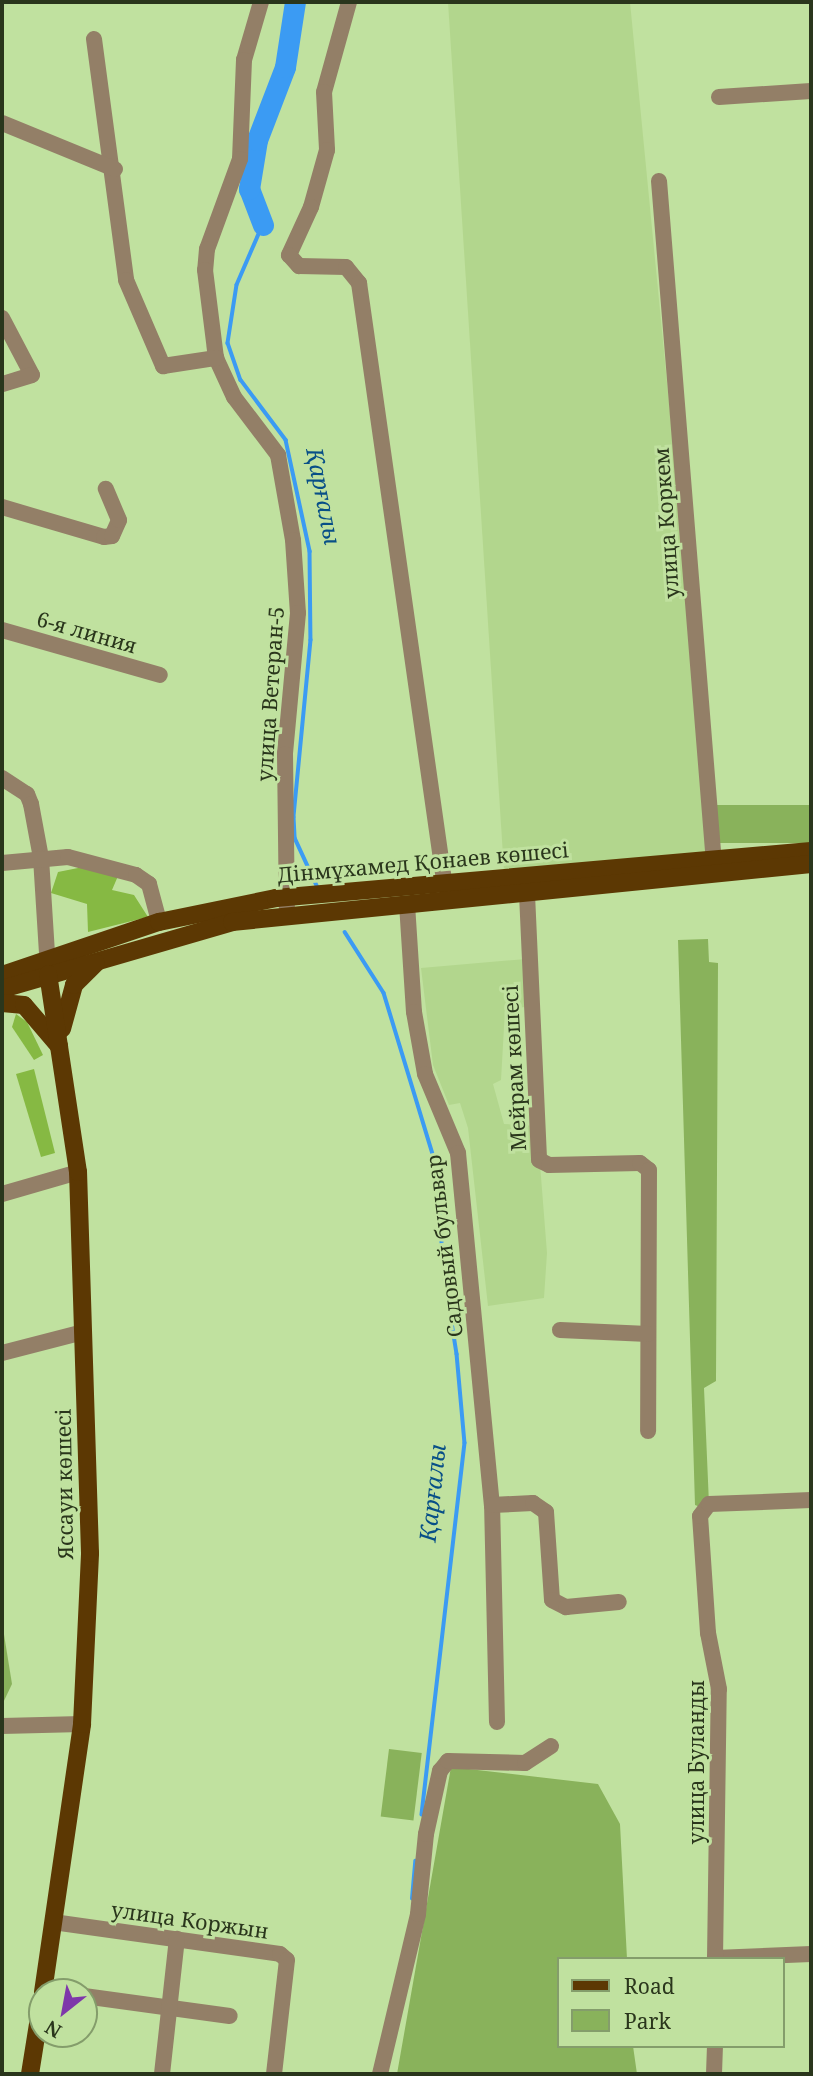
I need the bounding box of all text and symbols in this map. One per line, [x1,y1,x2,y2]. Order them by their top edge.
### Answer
water label: Қарғалы [301,445,347,547]
street label: улица Коркем [648,447,684,599]
street label: 6-я линия [34,606,140,658]
street label: улица Ветеран-5 [251,606,289,782]
street label: Дінмұхамед Қонаев көшесі [276,837,570,887]
street label: Мейрам көшесі [497,984,531,1152]
street label: Садовый бульвар [420,1153,468,1339]
street label: Яссауи көшесі [50,1408,78,1560]
water label: Қарғалы [413,1443,451,1543]
street label: улица Буланды [683,1680,709,1844]
street label: улица Коржын [110,1896,270,1944]
legend [558,1957,785,2048]
text: Road [624,1972,675,2000]
north arrow [28,1978,98,2048]
text: Park [624,2007,671,2035]
text: N [40,2014,66,2044]

